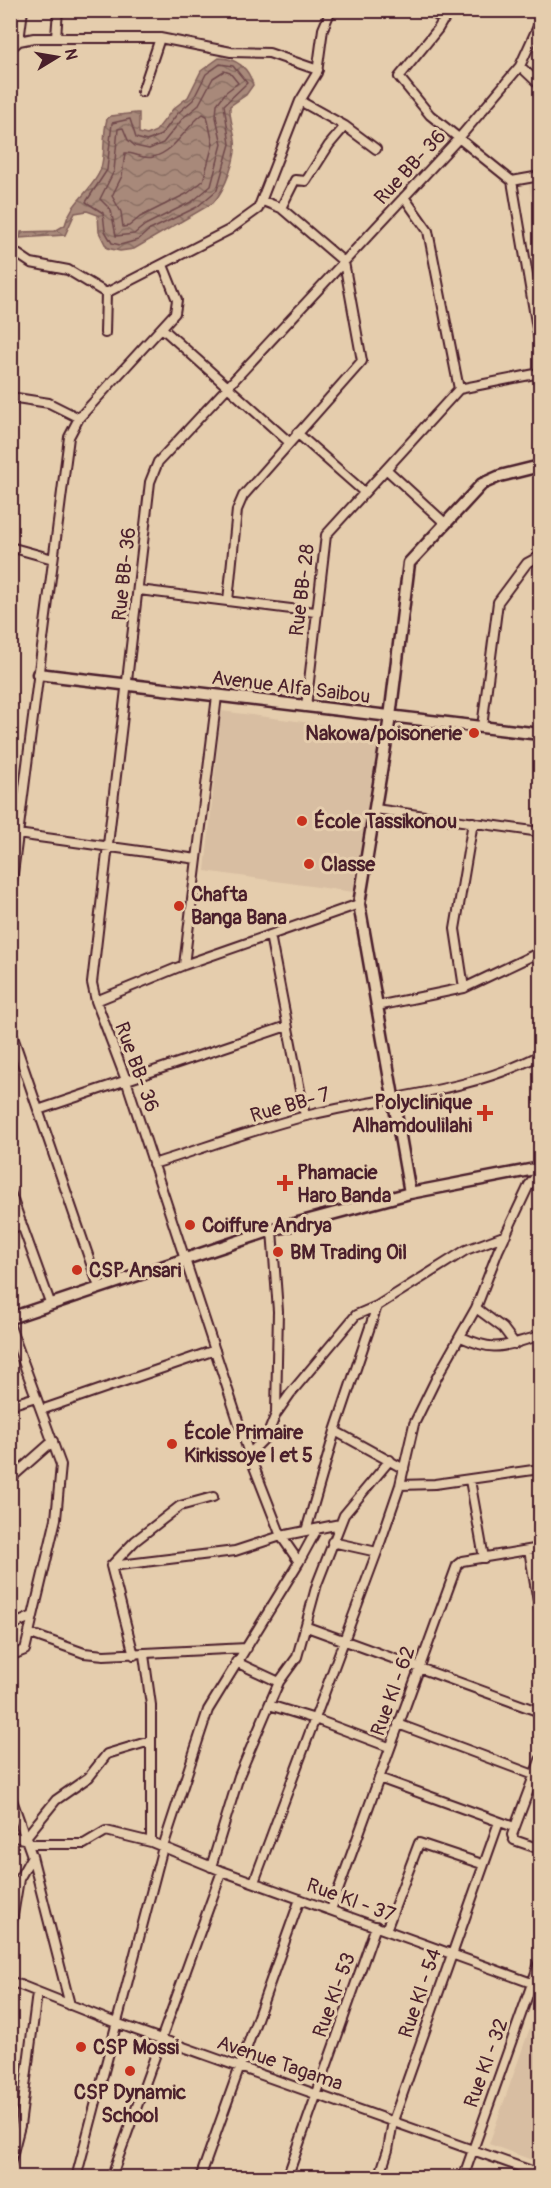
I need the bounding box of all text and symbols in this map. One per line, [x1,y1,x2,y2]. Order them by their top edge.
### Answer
north arrow [27,27,87,87]
text: N [60,47,82,62]
street label: Rue BB- 36 [369,124,451,210]
street label: Rue BB- 36 [107,526,141,622]
street label: Rue BB- 28 [284,543,320,637]
street label: Avenue Alfa Saibou [210,665,372,709]
place label: Nakowa/poisonerie [305,721,463,746]
marker: Nakowa/poisonerie [467,726,481,740]
place label: École Tassikonou [314,809,457,834]
marker: École Tassikonou [295,814,309,828]
place label: Classe [321,852,376,877]
marker: Classe [302,857,316,871]
place label: Chafta Banga Bana [191,882,287,930]
marker: Chafta Banga Bana [172,899,186,913]
street label: Rue BB- 36 [109,1018,165,1116]
street label: Rue BB- 7 [247,1082,333,1128]
place label: Polyclinique Alhamdoulilahi [352,1090,473,1138]
marker: Polyclinique Alhamdoulilahi [476,1104,494,1122]
place label: Phamacie Haro Banda [297,1160,391,1208]
marker: Phamacie Haro Banda [278,1176,292,1190]
place label: Coiffure Andrya [202,1213,332,1238]
marker: Coiffure Andrya [183,1218,197,1232]
place label: BM Trading Oil [290,1240,407,1265]
marker: BM Trading Oil [271,1245,285,1259]
place label: CSP Ansari [89,1258,182,1283]
marker: CSP Ansari [70,1263,84,1277]
place label: École Primaire Kirkissoye I et 5 [184,1420,313,1468]
marker: École Primaire Kirkissoye I et 5 [165,1437,179,1451]
street label: Rue KI - 62 [365,1643,421,1739]
street label: Rue KI - 37 [303,1872,399,1928]
street label: Rue KI - 54 [393,1945,447,2041]
street label: Rue KI- 53 [307,1949,361,2041]
street label: Rue KI - 32 [458,2015,514,2111]
street label: Avenue Tagama [214,2030,346,2096]
place label: CSP Mossi [93,2035,179,2060]
marker: CSP Mossi [74,2040,88,2054]
marker: CSP Dynamic School [123,2064,137,2078]
place label: CSP Dynamic School [74,2080,186,2128]

